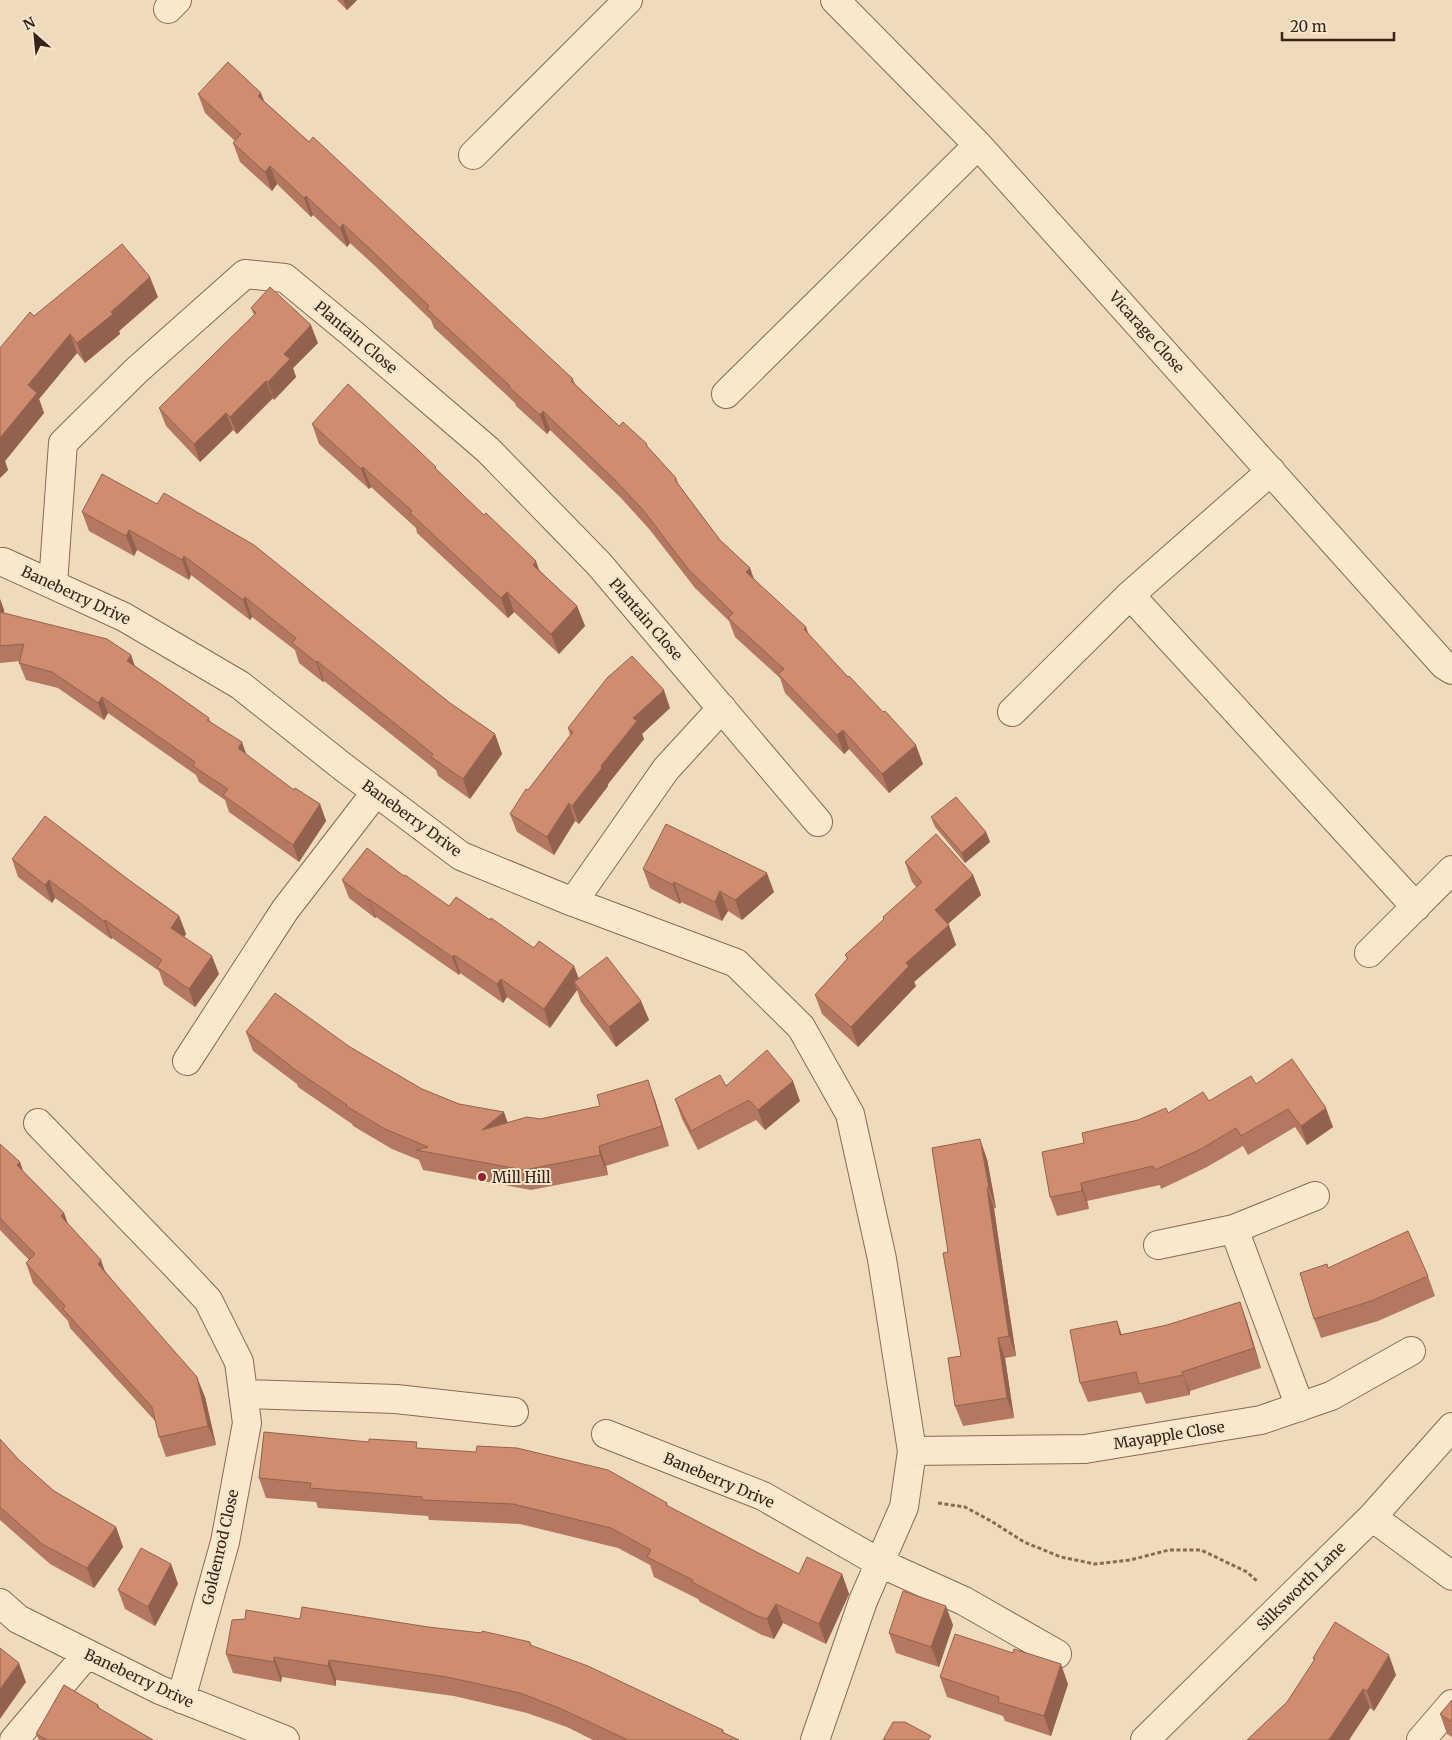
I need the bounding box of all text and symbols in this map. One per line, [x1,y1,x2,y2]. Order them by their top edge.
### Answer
north arrow [10,10,60,60]
scale bar [1282,10,1394,42]
text: N [20,13,38,34]
text: 20 m [1290,17,1327,36]
street label: Vicarage Close [1105,286,1189,377]
street label: Plantain Close [311,297,402,377]
street label: Baneberry Drive [18,561,134,629]
street label: Plantain Close [605,574,687,664]
street label: Baneberry Drive [359,776,466,861]
place label: Mill Hill [492,1168,551,1187]
marker: Mill Hill [476,1171,488,1183]
street label: Mayapple Close [1112,1417,1226,1453]
street label: Baneberry Drive [661,1448,777,1512]
street label: Goldenrod Close [197,1487,243,1607]
street label: Silksworth Lane [1253,1537,1350,1634]
street label: Baneberry Drive [81,1644,197,1712]

